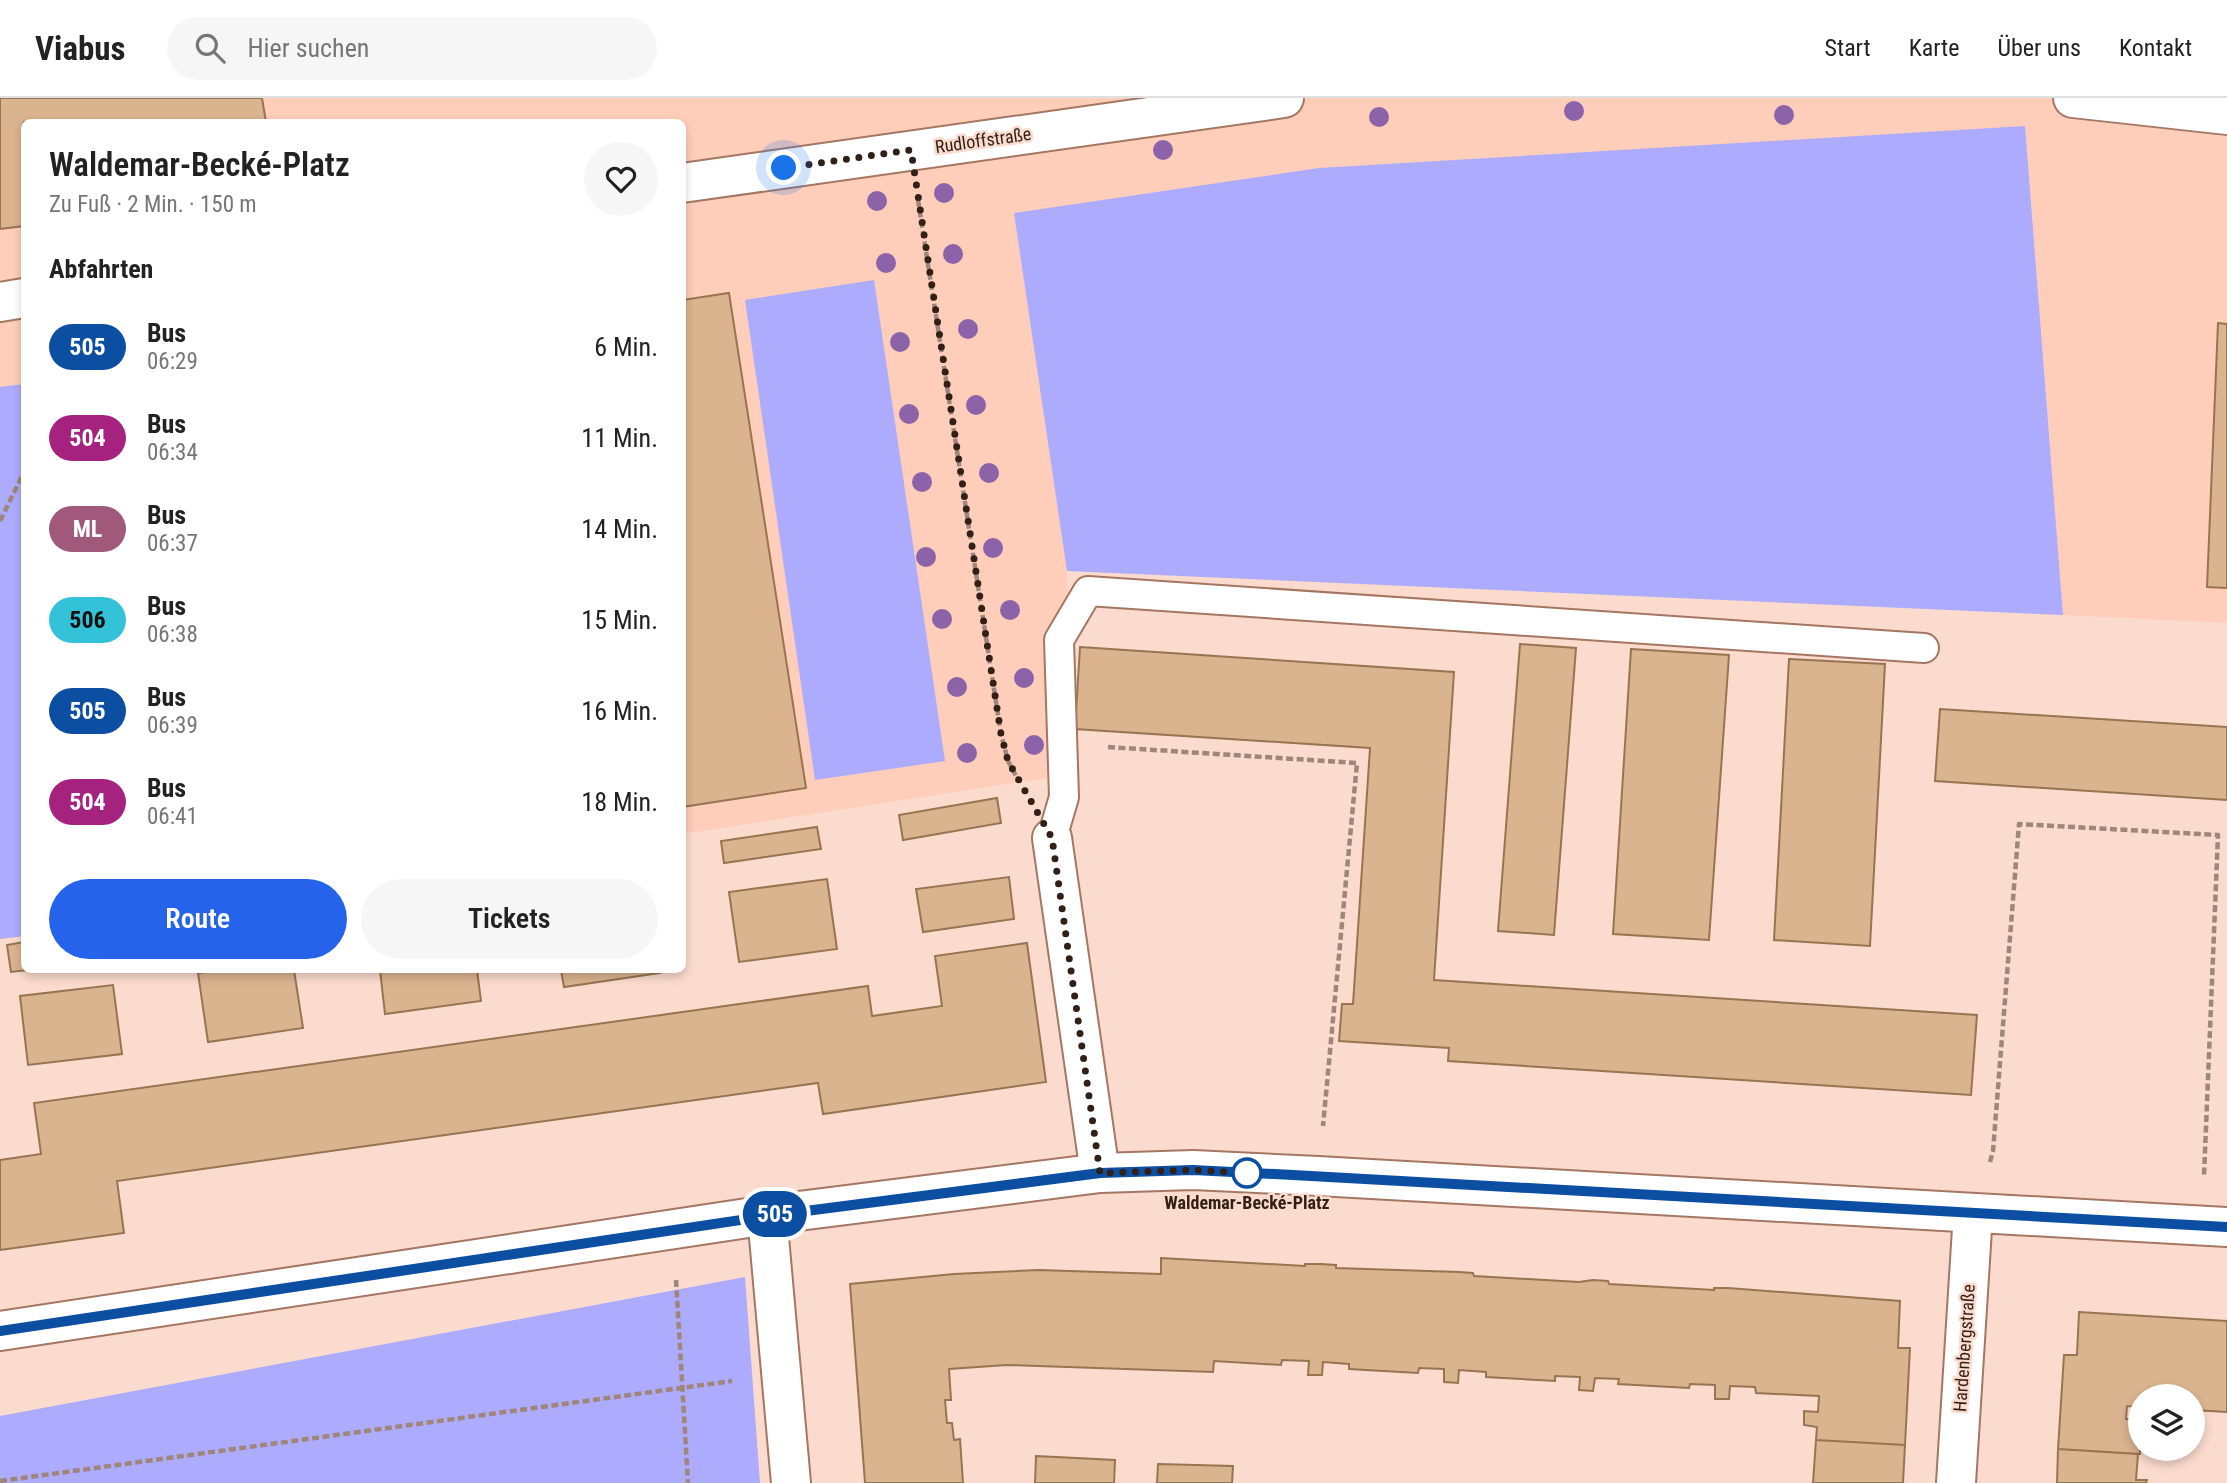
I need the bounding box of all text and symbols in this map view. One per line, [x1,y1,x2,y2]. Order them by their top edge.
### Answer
search box [167,17,657,80]
text: Viabus [35,29,125,68]
icon: search [191,29,229,67]
text: Hier suchen [247,33,369,63]
text: Start [1825,34,1871,62]
text: Karte [1909,34,1959,62]
text: Über uns [1997,34,2081,62]
text: Kontakt [2119,34,2192,62]
street label: Rudloffstraße [934,123,1032,157]
button: heart [584,142,658,216]
text: Waldemar-Becké-Platz [49,145,350,184]
your location [766,150,801,185]
text: Zu Fuß · 2 Min. · 150 m [49,191,257,218]
text: Abfahrten [49,254,153,284]
text: Bus [147,318,186,348]
text: 6 Min. [594,332,658,362]
text: 505 [69,333,106,361]
text: 06:29 [147,348,198,375]
text: Bus [147,409,186,439]
text: 11 Min. [581,423,658,453]
text: 504 [69,424,106,452]
text: 06:34 [147,439,198,466]
text: Bus [147,500,186,530]
text: 14 Min. [581,514,658,544]
text: ML [73,515,102,543]
text: 06:37 [147,530,198,557]
text: Bus [147,591,186,621]
text: 15 Min. [581,605,658,635]
text: 506 [69,606,106,634]
text: 06:38 [147,621,198,648]
text: Bus [147,682,186,712]
text: 16 Min. [581,696,658,726]
text: 505 [69,697,106,725]
text: 06:39 [147,712,198,739]
text: Bus [147,773,186,803]
text: 18 Min. [581,787,658,817]
text: 504 [69,788,106,816]
text: 06:41 [147,803,198,830]
button: Route [49,879,347,959]
button: Tickets [361,879,658,959]
marker: Waldemar-Becké-Platz [1232,1158,1262,1188]
line badge: 505 [735,1191,815,1237]
place label: Waldemar-Becké-Platz [1164,1192,1330,1213]
text: 505 [757,1200,793,1228]
street label: Hardenbergstraße [1949,1284,1979,1412]
map controls [2128,1384,2205,1461]
button: layers [2128,1384,2205,1461]

